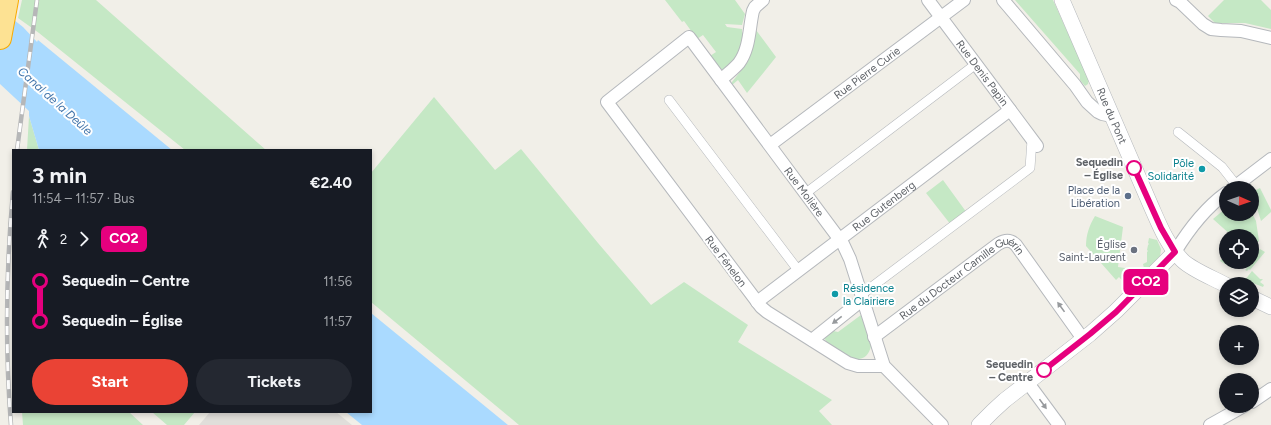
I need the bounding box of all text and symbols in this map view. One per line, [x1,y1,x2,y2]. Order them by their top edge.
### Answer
street label: Rue Denis Papin [953,38,1011,109]
street label: Rue Pierre Curie [832,44,903,102]
water label: Canal de la Deûle [15,64,95,138]
street label: Rue du Pont [1094,86,1129,146]
place label: Sequedin – Église [1076,156,1123,182]
place label: Pôle Solidarité [1147,157,1194,183]
marker: Sequedin – Église [1126,160,1142,176]
text: 3 min [32,162,87,189]
marker: Pôle Solidarité [1197,164,1207,174]
street label: Rue Molière [781,165,826,219]
text: €2.40 [310,174,352,192]
street label: Rue Gutenberg [850,178,918,234]
north arrow [1219,181,1259,221]
map controls [1219,181,1259,413]
place label: Place de la Libération [1068,184,1120,210]
text: 11:54 – 11:57 · Bus [32,191,135,206]
marker: Place de la Libération [1123,191,1133,201]
icon: walk [32,228,54,250]
icon: forward [73,228,95,250]
button: locate [1219,229,1259,269]
text: CO2 [109,230,139,247]
text: 2 [60,232,67,247]
street label: Rue Fénelon [702,233,749,289]
street label: Rue du Docteur Camille Guérin [897,234,1027,323]
place label: Église Saint-Laurent [1059,238,1126,264]
marker: Église Saint-Laurent [1129,245,1139,255]
line badge: CO2 [1123,269,1169,295]
text: Sequedin – Centre [62,272,190,290]
text: CO2 [1131,273,1161,290]
text: 11:56 [323,274,352,289]
button: layers [1219,277,1259,317]
place label: Résidence la Clairiere [843,282,894,308]
marker: Résidence la Clairiere [830,289,840,299]
one-way arrow [1057,302,1065,312]
text: Sequedin – Église [62,312,183,330]
text: 11:57 [324,314,352,329]
one-way arrow [832,316,843,324]
button: + [1219,325,1259,365]
place label: Sequedin – Centre [986,358,1033,384]
button: Start [32,359,188,405]
button: Tickets [196,359,352,405]
marker: Sequedin – Centre [1036,362,1052,378]
button: − [1219,373,1259,413]
one-way arrow [1039,398,1048,409]

